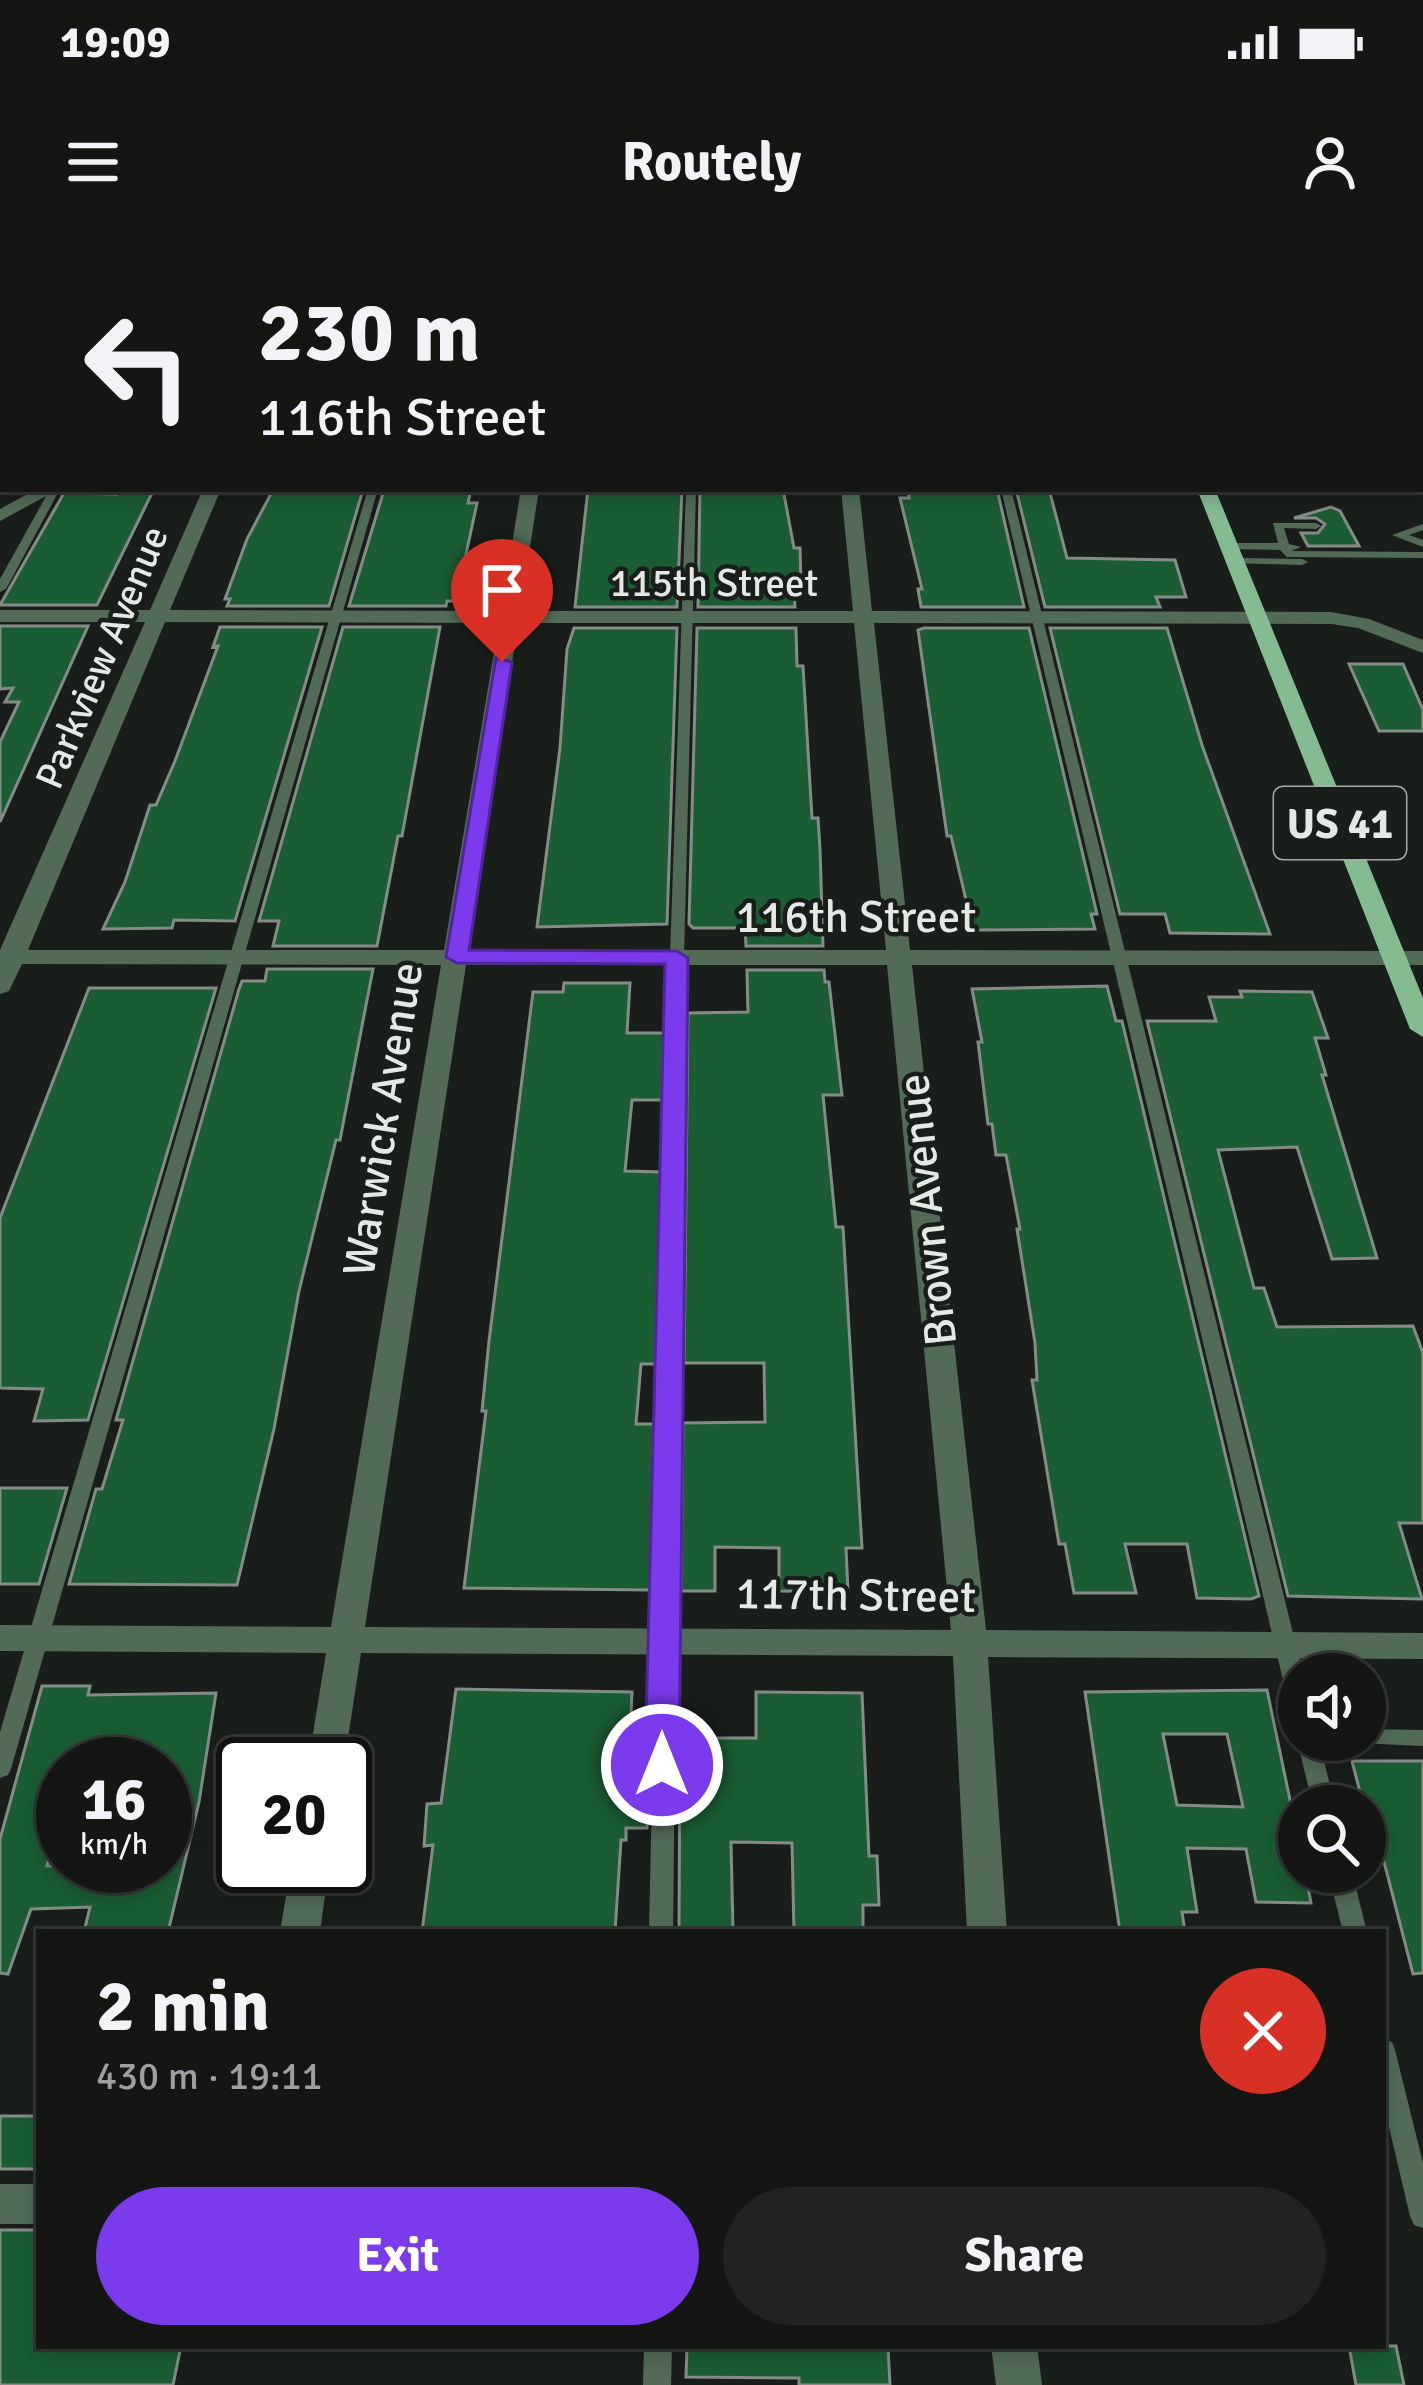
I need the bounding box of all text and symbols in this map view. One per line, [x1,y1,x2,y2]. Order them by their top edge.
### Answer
text: 19:09 [60,15,170,70]
icon: menu [60,129,126,195]
text: Routely [622,129,801,196]
icon: person [1297,129,1363,195]
text: 230 m [258,281,480,385]
icon: left [60,288,216,444]
text: 116th Street [258,384,546,451]
street label: Parkview Avenue [25,519,179,796]
pin [451,539,553,662]
icon: arrive [469,557,535,623]
street label: 115th Street [610,559,818,607]
road number: US 41 [1274,787,1406,859]
street label: 116th Street [736,890,976,945]
street label: Warwick Avenue [332,959,435,1280]
street label: Brown Avenue [886,1071,969,1348]
street label: 117th Street [735,1566,977,1625]
map controls [1278,1653,1386,1893]
button: sound [1278,1653,1386,1761]
position arrow [599,1702,725,1828]
speed limit sign: 20 [216,1737,372,1893]
text: 16 [82,1763,146,1837]
button: search [1278,1785,1386,1893]
text: km/h [80,1826,148,1863]
text: 2 min [96,1962,270,2051]
button: close [1200,1968,1326,2094]
text: 430 m · 19:11 [96,2052,323,2100]
button: Exit [96,2187,699,2325]
button: Share [723,2187,1326,2325]

